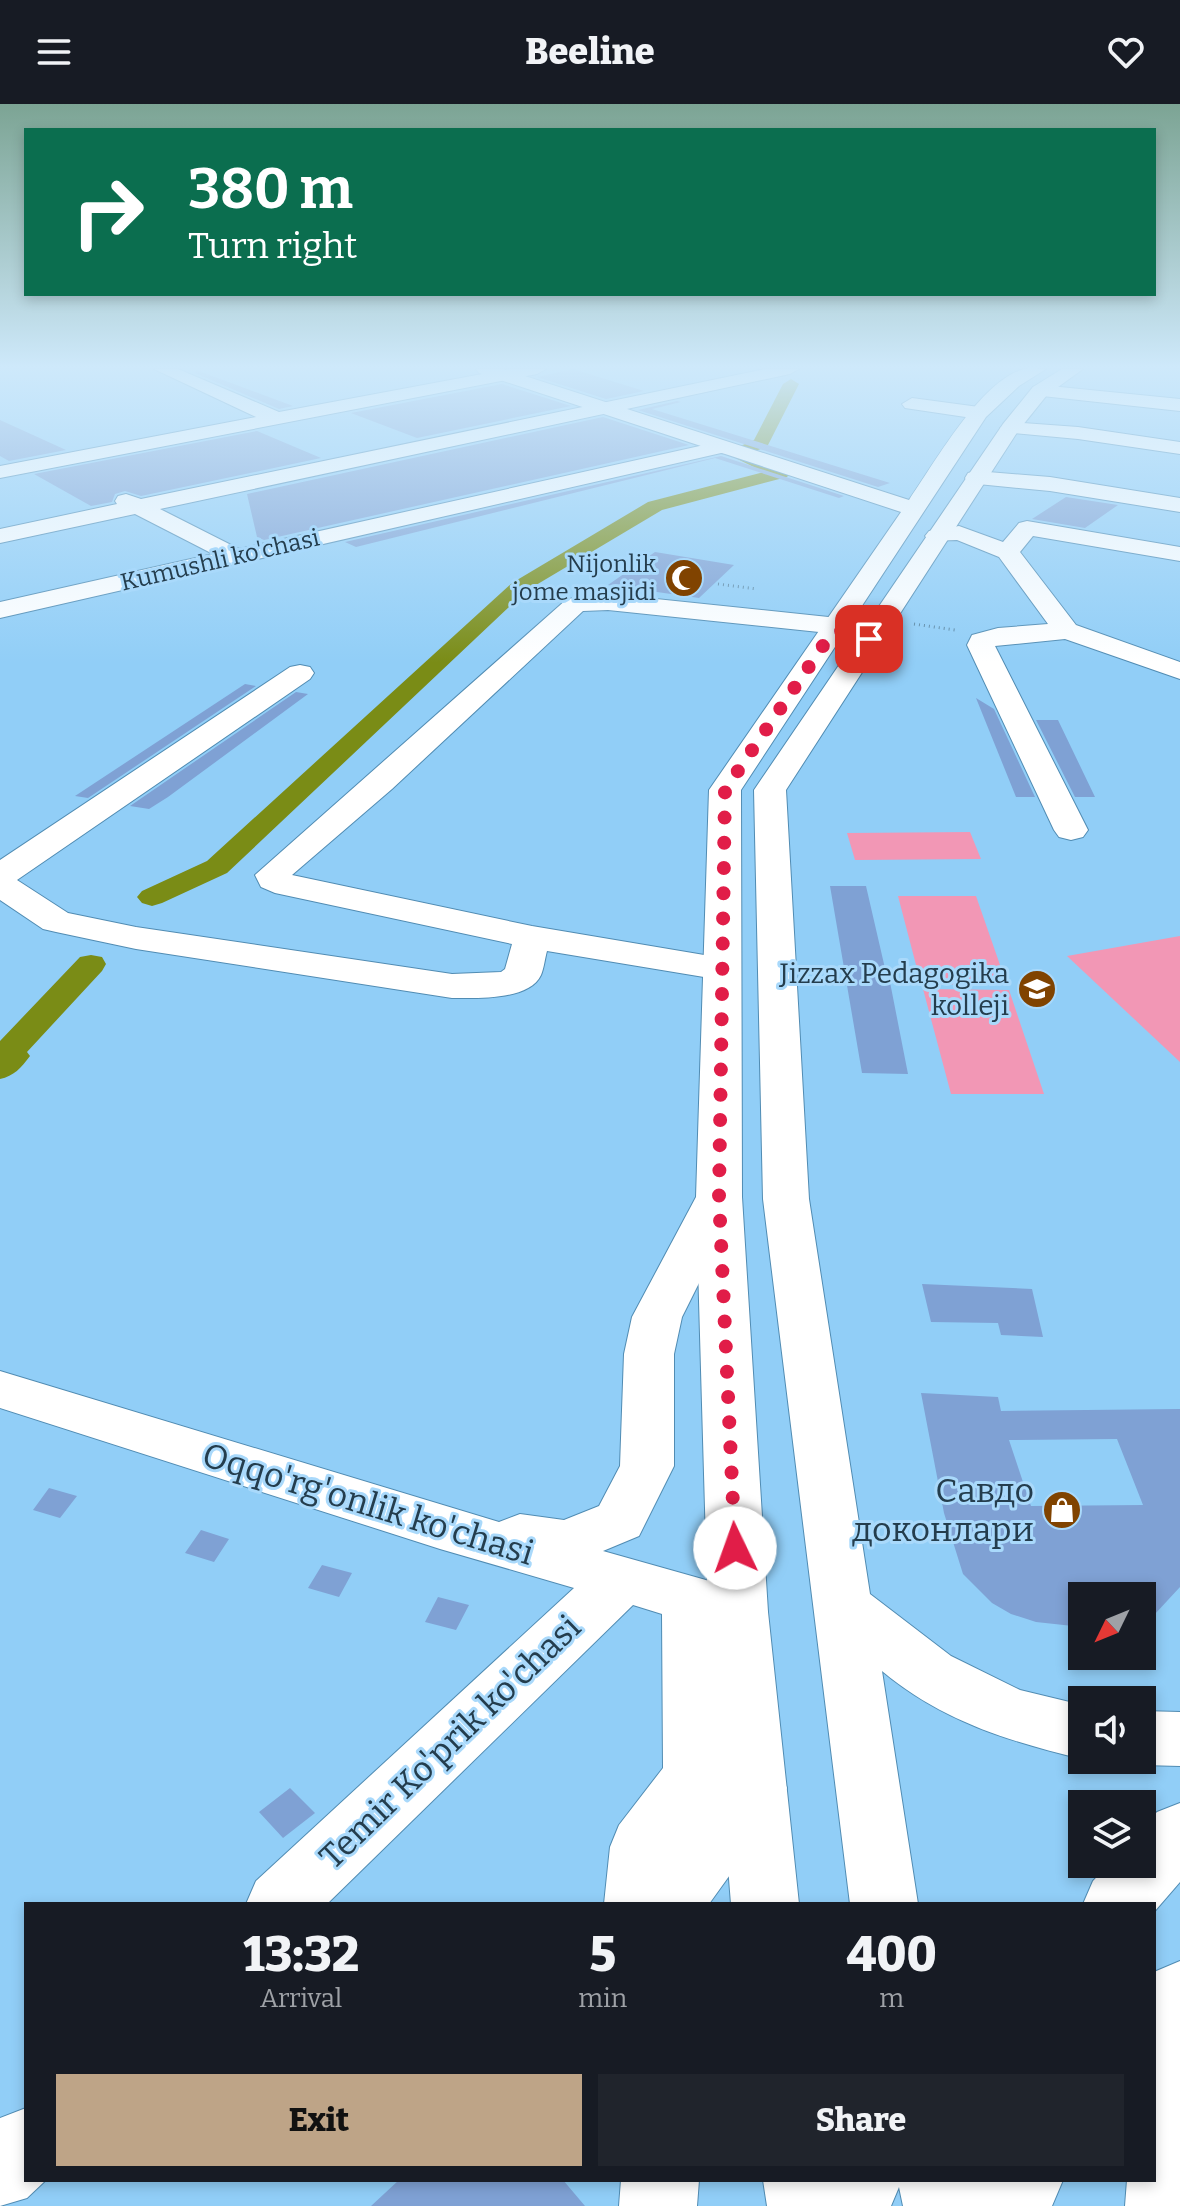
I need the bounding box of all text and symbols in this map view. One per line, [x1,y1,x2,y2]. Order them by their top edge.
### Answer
icon: menu [32,30,76,74]
text: Beeline [525,30,655,74]
icon: heart [1104,30,1148,74]
text: 380 m [188,156,353,223]
icon: right [56,160,160,264]
text: Turn right [188,224,357,268]
street label: Kumushli ko'chasi [118,524,322,596]
place label: Nijonlik jome masjidi [511,550,656,606]
mosque icon: Nijonlik jome masjidi [663,557,705,599]
pin [835,605,903,673]
icon: arrive [847,617,891,661]
place label: Jizzax Pedagogika kolleji [779,957,1009,1022]
school or university icon: Jizzax Pedagogika kolleji [1016,968,1058,1010]
street label: Oqqo'rg'onlik ko'chasi [198,1434,538,1574]
place label: Cавдо доконлари [852,1470,1034,1550]
shop icon: Cавдо доконлари [1041,1489,1083,1531]
position arrow [693,1506,777,1590]
north arrow [1068,1582,1156,1670]
map controls [1068,1582,1156,1878]
street label: Temir Ko'prik ko'chasi [311,1607,589,1877]
button: sound [1068,1686,1156,1774]
button: layers [1068,1790,1156,1878]
text: 13:32 [243,1926,359,1984]
text: 5 [590,1926,616,1984]
text: 400 [846,1926,937,1984]
text: Arrival [260,1983,342,2014]
text: min [578,1983,627,2014]
text: m [879,1983,904,2014]
button: Exit [56,2074,582,2166]
button: Share [598,2074,1124,2166]

